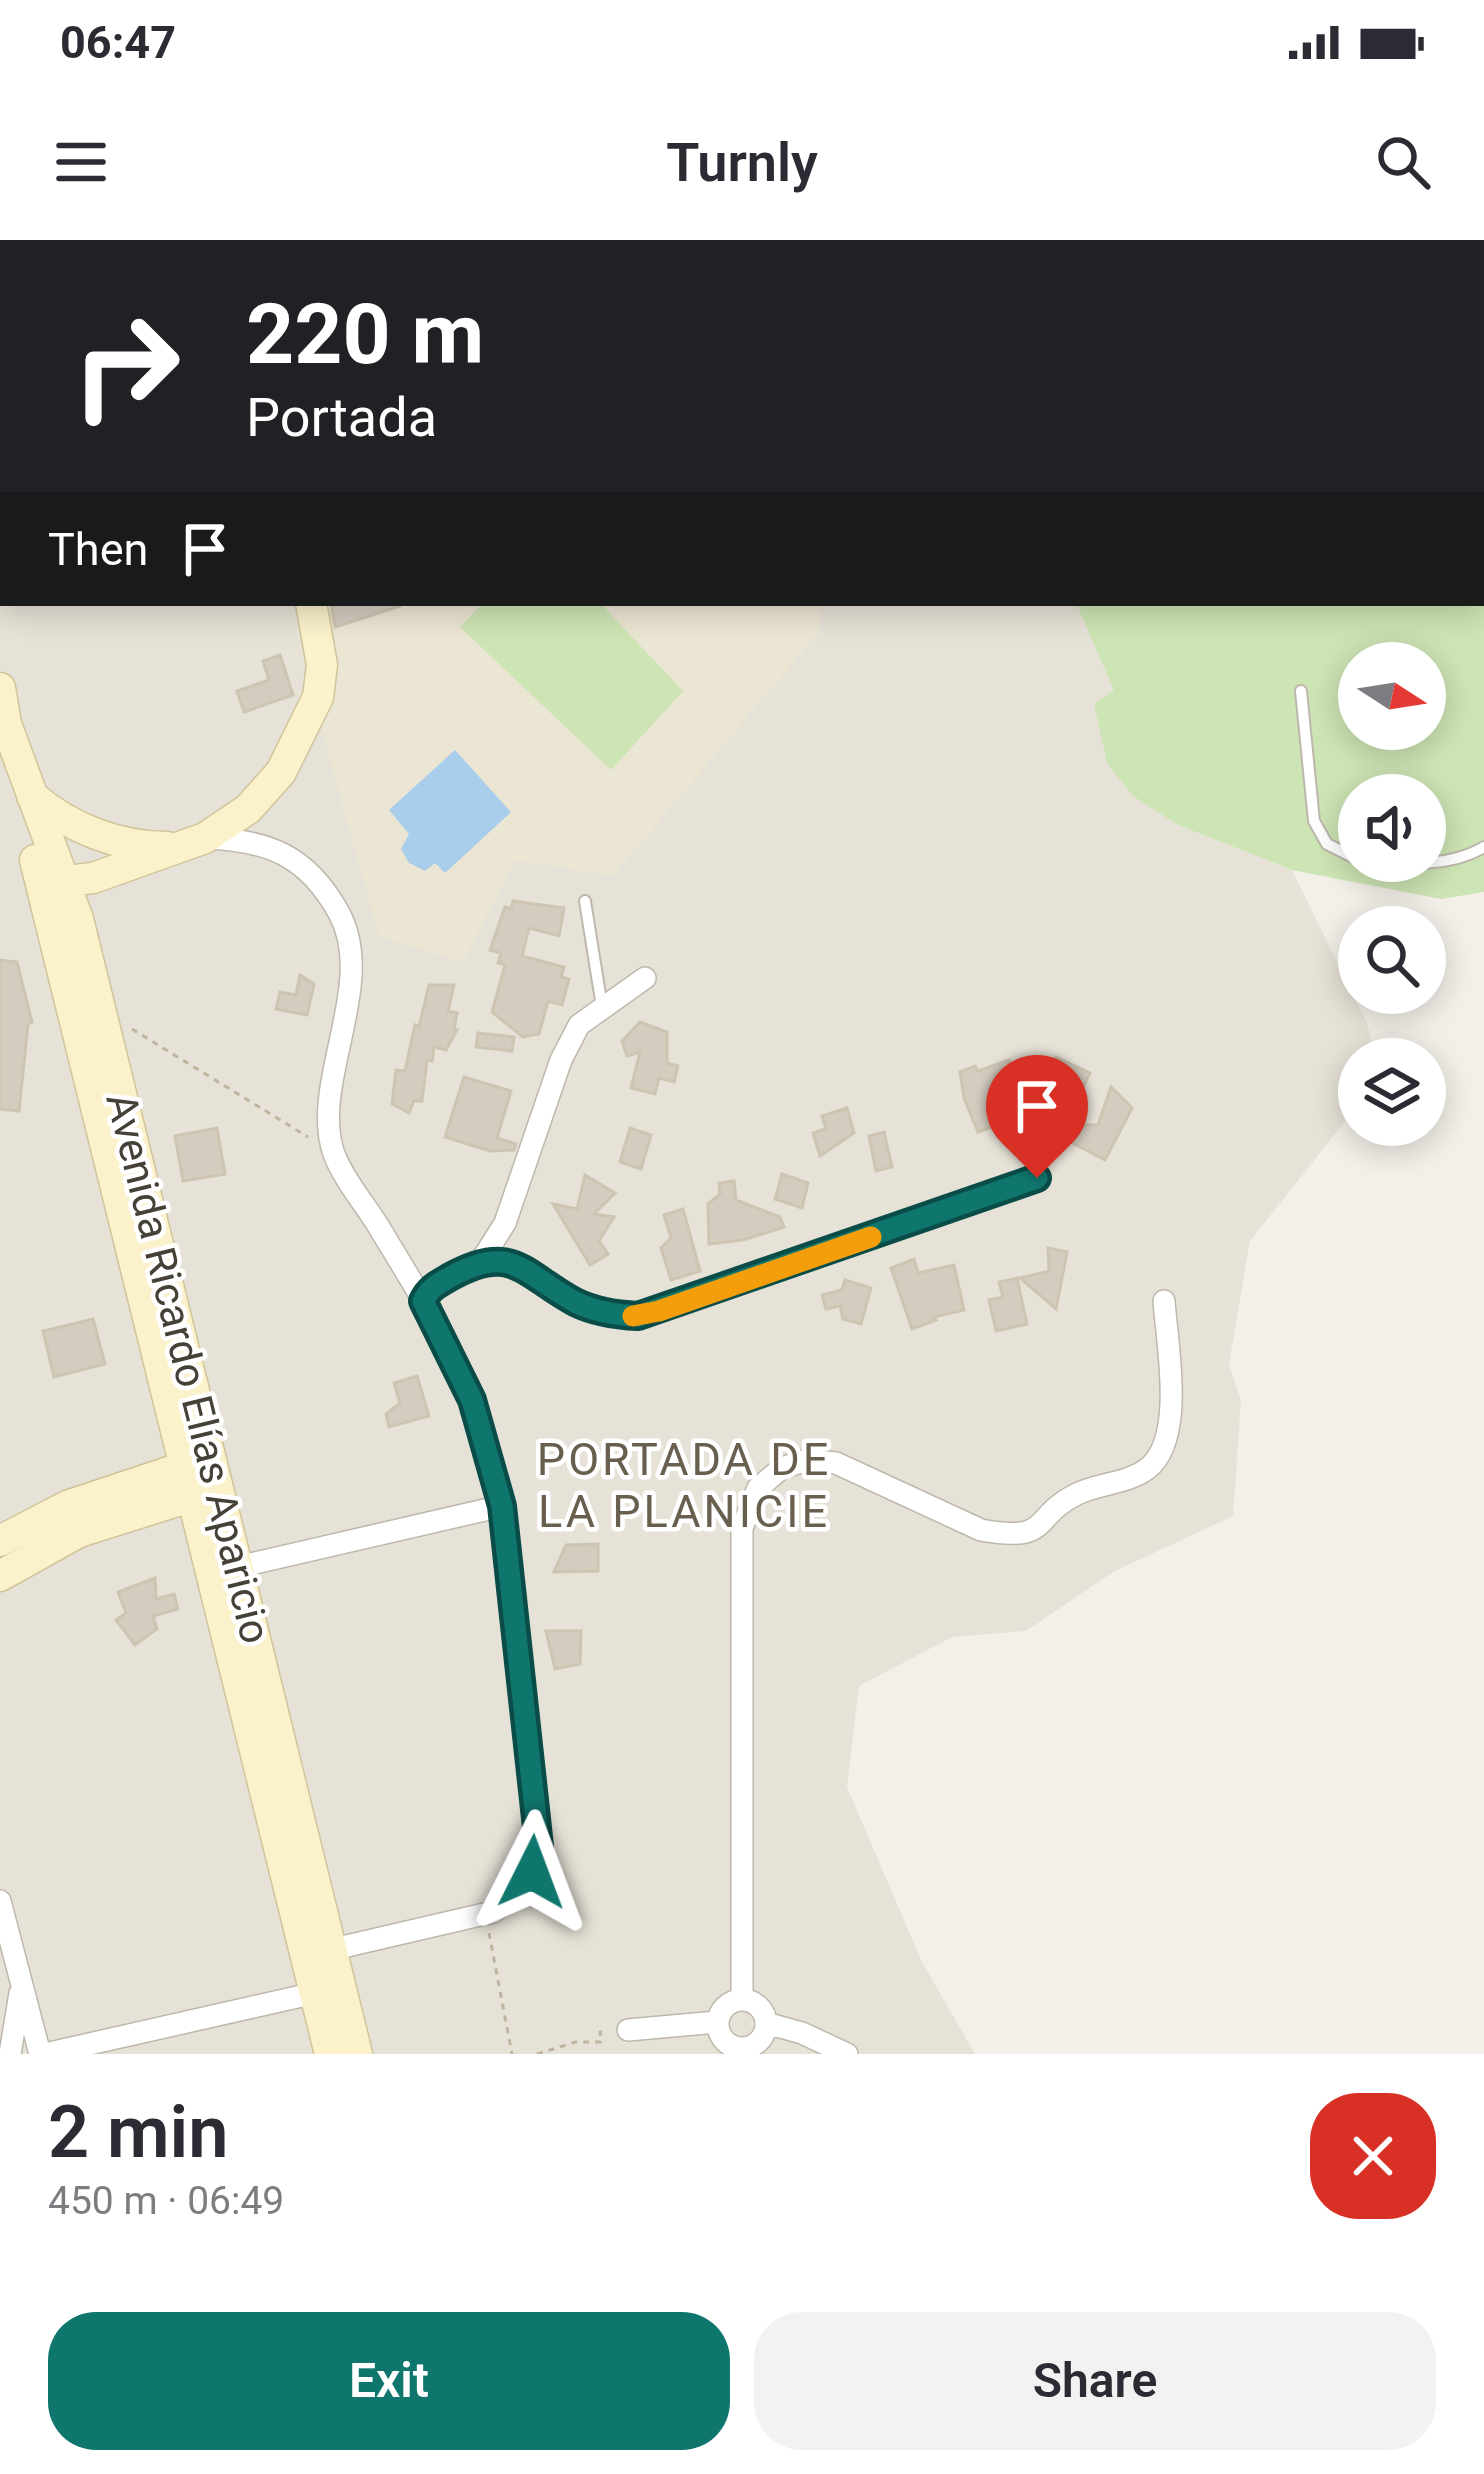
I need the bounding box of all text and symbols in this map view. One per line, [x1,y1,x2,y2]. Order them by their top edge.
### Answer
text: 06:47 [60,16,176,69]
icon: menu [48,129,114,195]
icon: search [1370,129,1436,195]
text: Turnly [666,131,818,194]
text: 220 m [246,285,484,384]
icon: right [48,288,204,444]
text: Portada [246,386,437,449]
icon: arrive [172,516,238,582]
text: Then [48,523,148,576]
north arrow [1338,642,1446,750]
map controls [1338,642,1446,1146]
button: sound [1338,774,1446,882]
button: search [1338,906,1446,1014]
button: layers [1338,1038,1446,1146]
pin [986,1055,1088,1178]
icon: arrive [1004,1073,1070,1139]
street label: Avenida Ricardo Elías Aparicio [96,1088,281,1649]
district label: PORTADA DE LA PLANICIE [537,1433,831,1538]
position arrow [469,1809,595,1935]
text: 2 min [48,2090,229,2175]
button: close [1310,2093,1436,2219]
text: 450 m · 06:49 [48,2178,284,2224]
button: Exit [48,2312,730,2450]
button: Share [754,2312,1436,2450]

